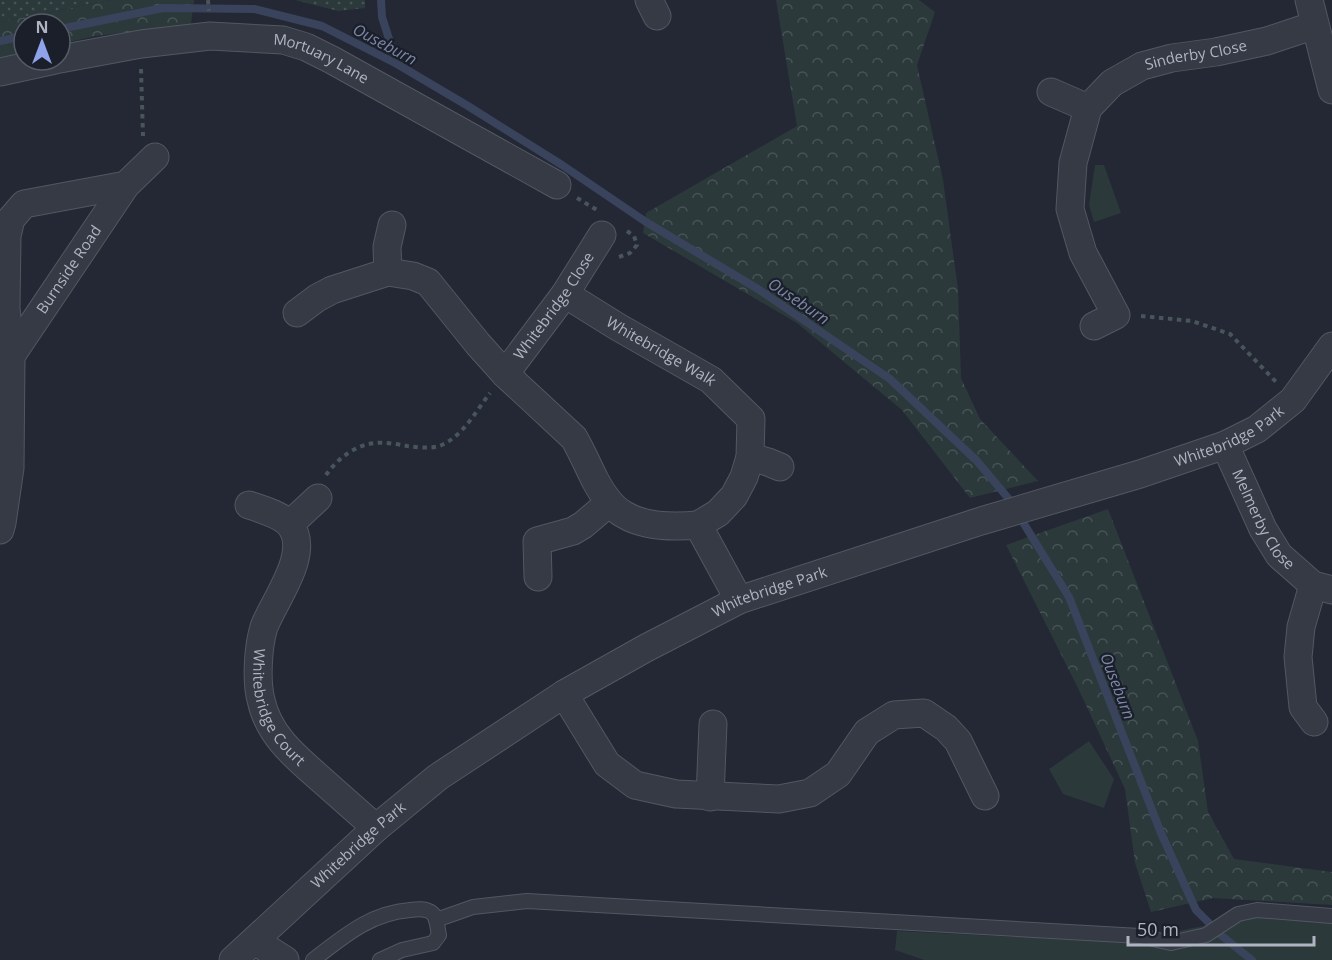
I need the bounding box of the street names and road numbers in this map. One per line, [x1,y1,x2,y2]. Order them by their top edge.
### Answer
street label: Mortuary Lane [273,29,373,87]
street label: Sinderby Close [1142,35,1249,74]
street label: Burnside Road [31,221,105,317]
street label: Whitebridge Close [508,248,598,363]
street label: Whitebridge Walk [603,311,722,389]
street label: Whitebridge Park [1171,400,1288,471]
street label: Melmerby Close [1228,466,1299,573]
street label: Whitebridge Park [708,561,829,621]
street label: Whitebridge Court [249,648,310,770]
street label: Whitebridge Park [306,797,409,892]

